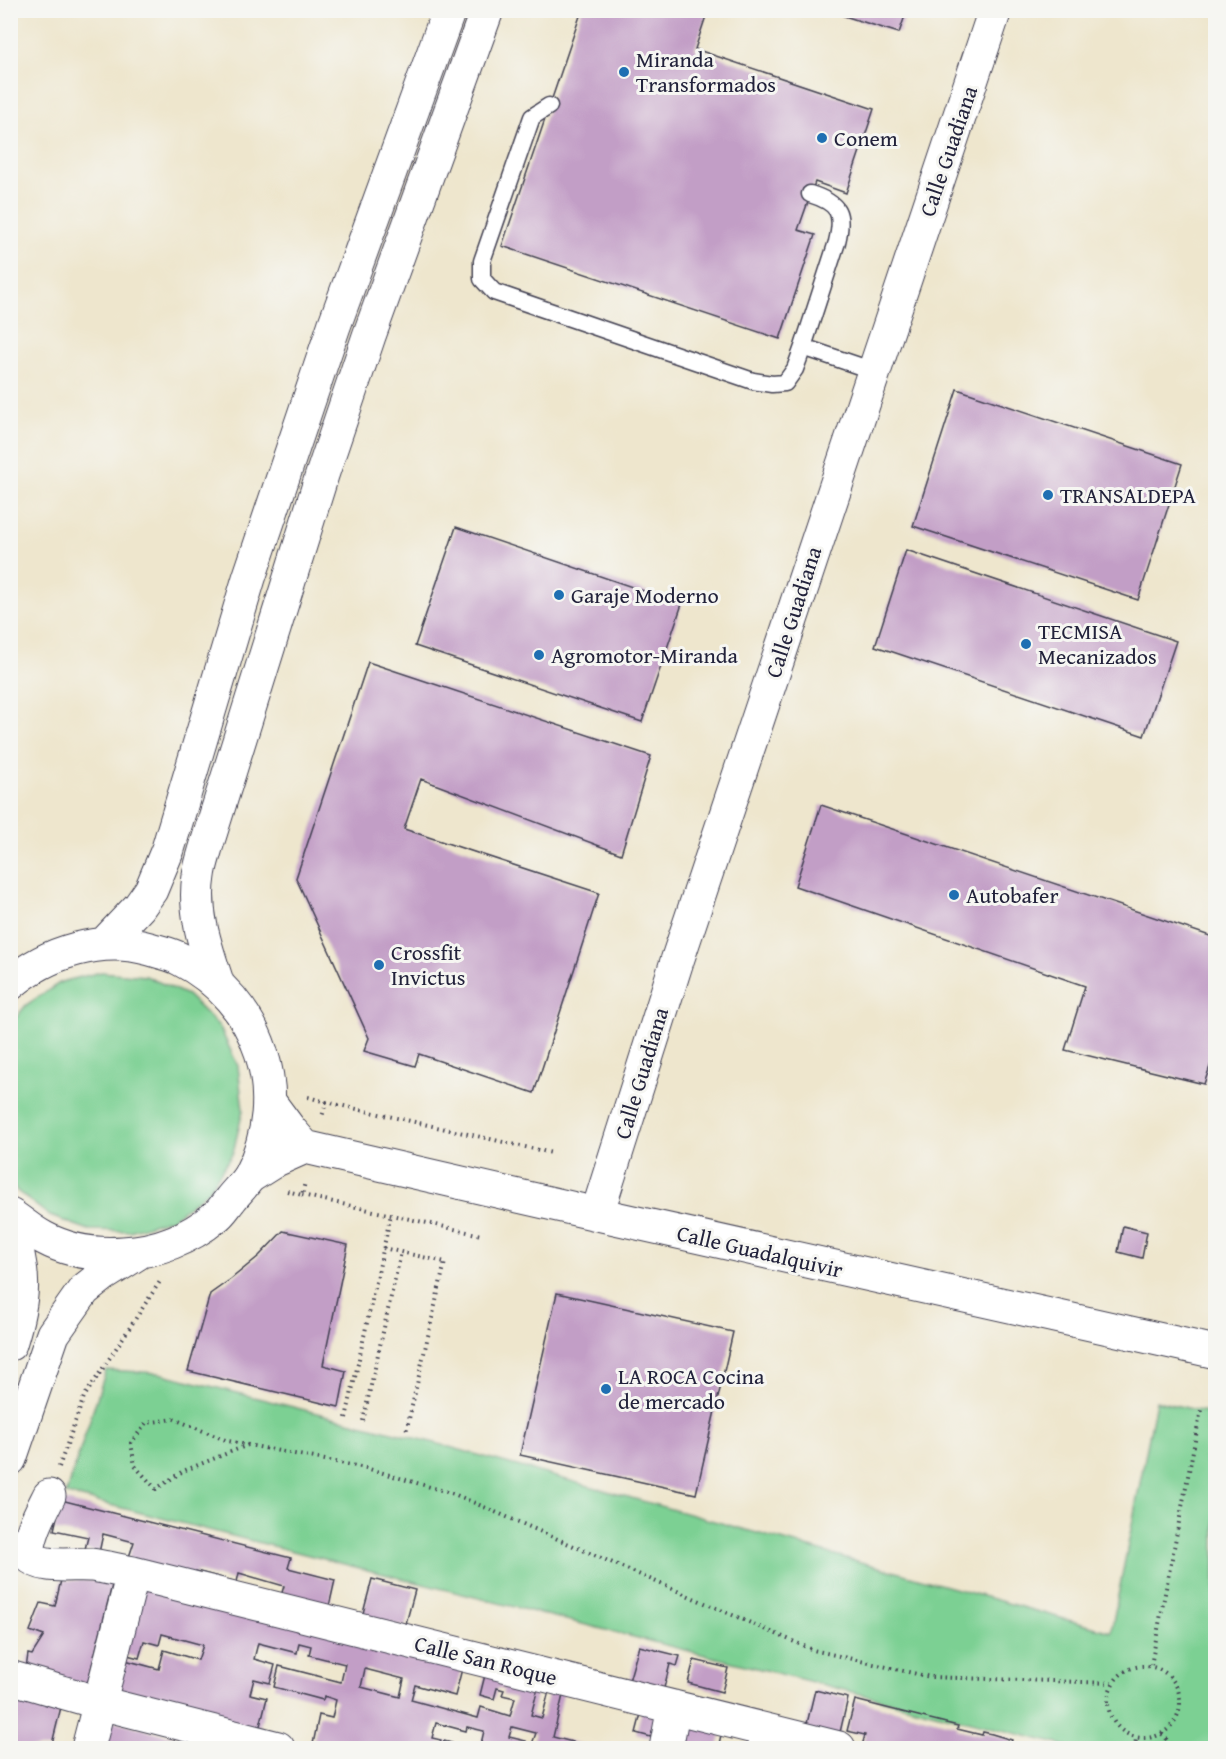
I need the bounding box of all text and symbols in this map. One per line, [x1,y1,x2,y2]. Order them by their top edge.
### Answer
place label: Miranda Transformados [636,43,776,100]
marker: Miranda Transformados [617,65,631,79]
street label: Calle Guadiana [911,81,985,221]
place label: Conem [834,122,898,154]
marker: Conem [815,131,829,145]
place label: TRANSALDEPA [1060,479,1197,511]
marker: TRANSALDEPA [1041,488,1055,502]
street label: Calle Guadiana [757,542,829,682]
place label: Garaje Moderno [571,579,719,611]
marker: Garaje Moderno [552,588,566,602]
place label: TECMISA Mecanizados [1038,615,1157,672]
marker: TECMISA Mecanizados [1019,637,1033,651]
place label: Agromotor-Miranda [551,639,739,671]
marker: Agromotor-Miranda [532,648,546,662]
place label: Autobafer [966,879,1058,911]
marker: Autobafer [947,888,961,902]
place label: Crossfit Invictus [391,936,465,993]
marker: Crossfit Invictus [372,958,386,972]
street label: Calle Guadiana [606,1003,676,1143]
street label: Calle Guadalquivir [674,1216,846,1286]
place label: LA ROCA Cocina de mercado [618,1360,765,1417]
marker: LA ROCA Cocina de mercado [599,1382,613,1396]
street label: Calle San Roque [411,1627,561,1693]

